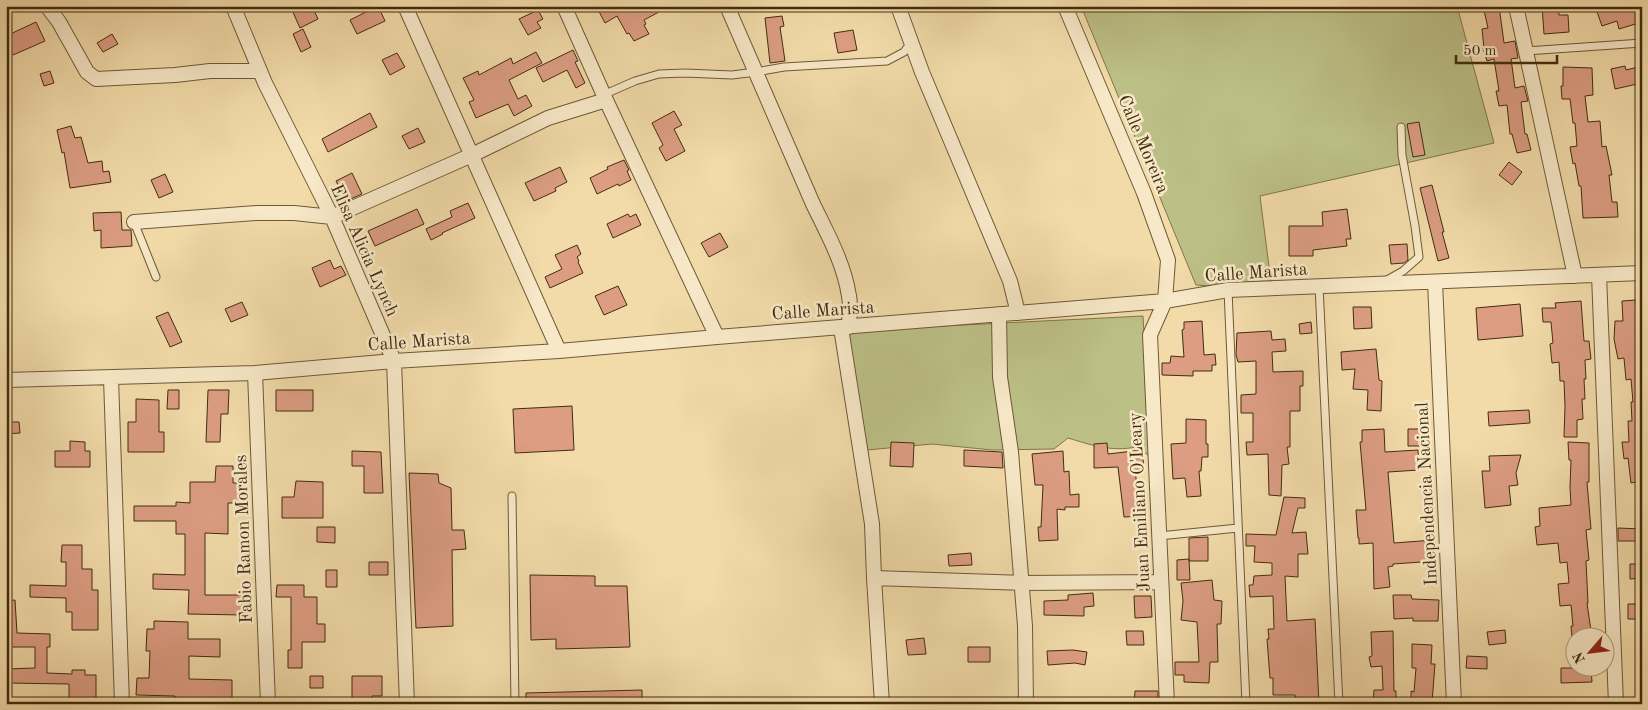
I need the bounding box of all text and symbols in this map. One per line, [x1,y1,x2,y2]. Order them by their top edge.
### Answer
scale bar [1456,32,1557,64]
text: 50 m [1463,44,1497,59]
street label: Calle Moreira [1114,93,1172,196]
street label: Elisa Alicia Lynch [327,181,401,320]
street label: Calle Marista [1204,260,1308,286]
street label: Calle Marista [771,298,875,324]
street label: Calle Marista [367,329,471,355]
street label: Independencia Nacional [1413,402,1441,586]
street label: Juan Emiliano O'Leary [1126,411,1154,592]
street label: Fabio Ramon Morales [232,454,256,624]
north arrow [1566,628,1616,678]
text: N [1571,649,1588,666]

